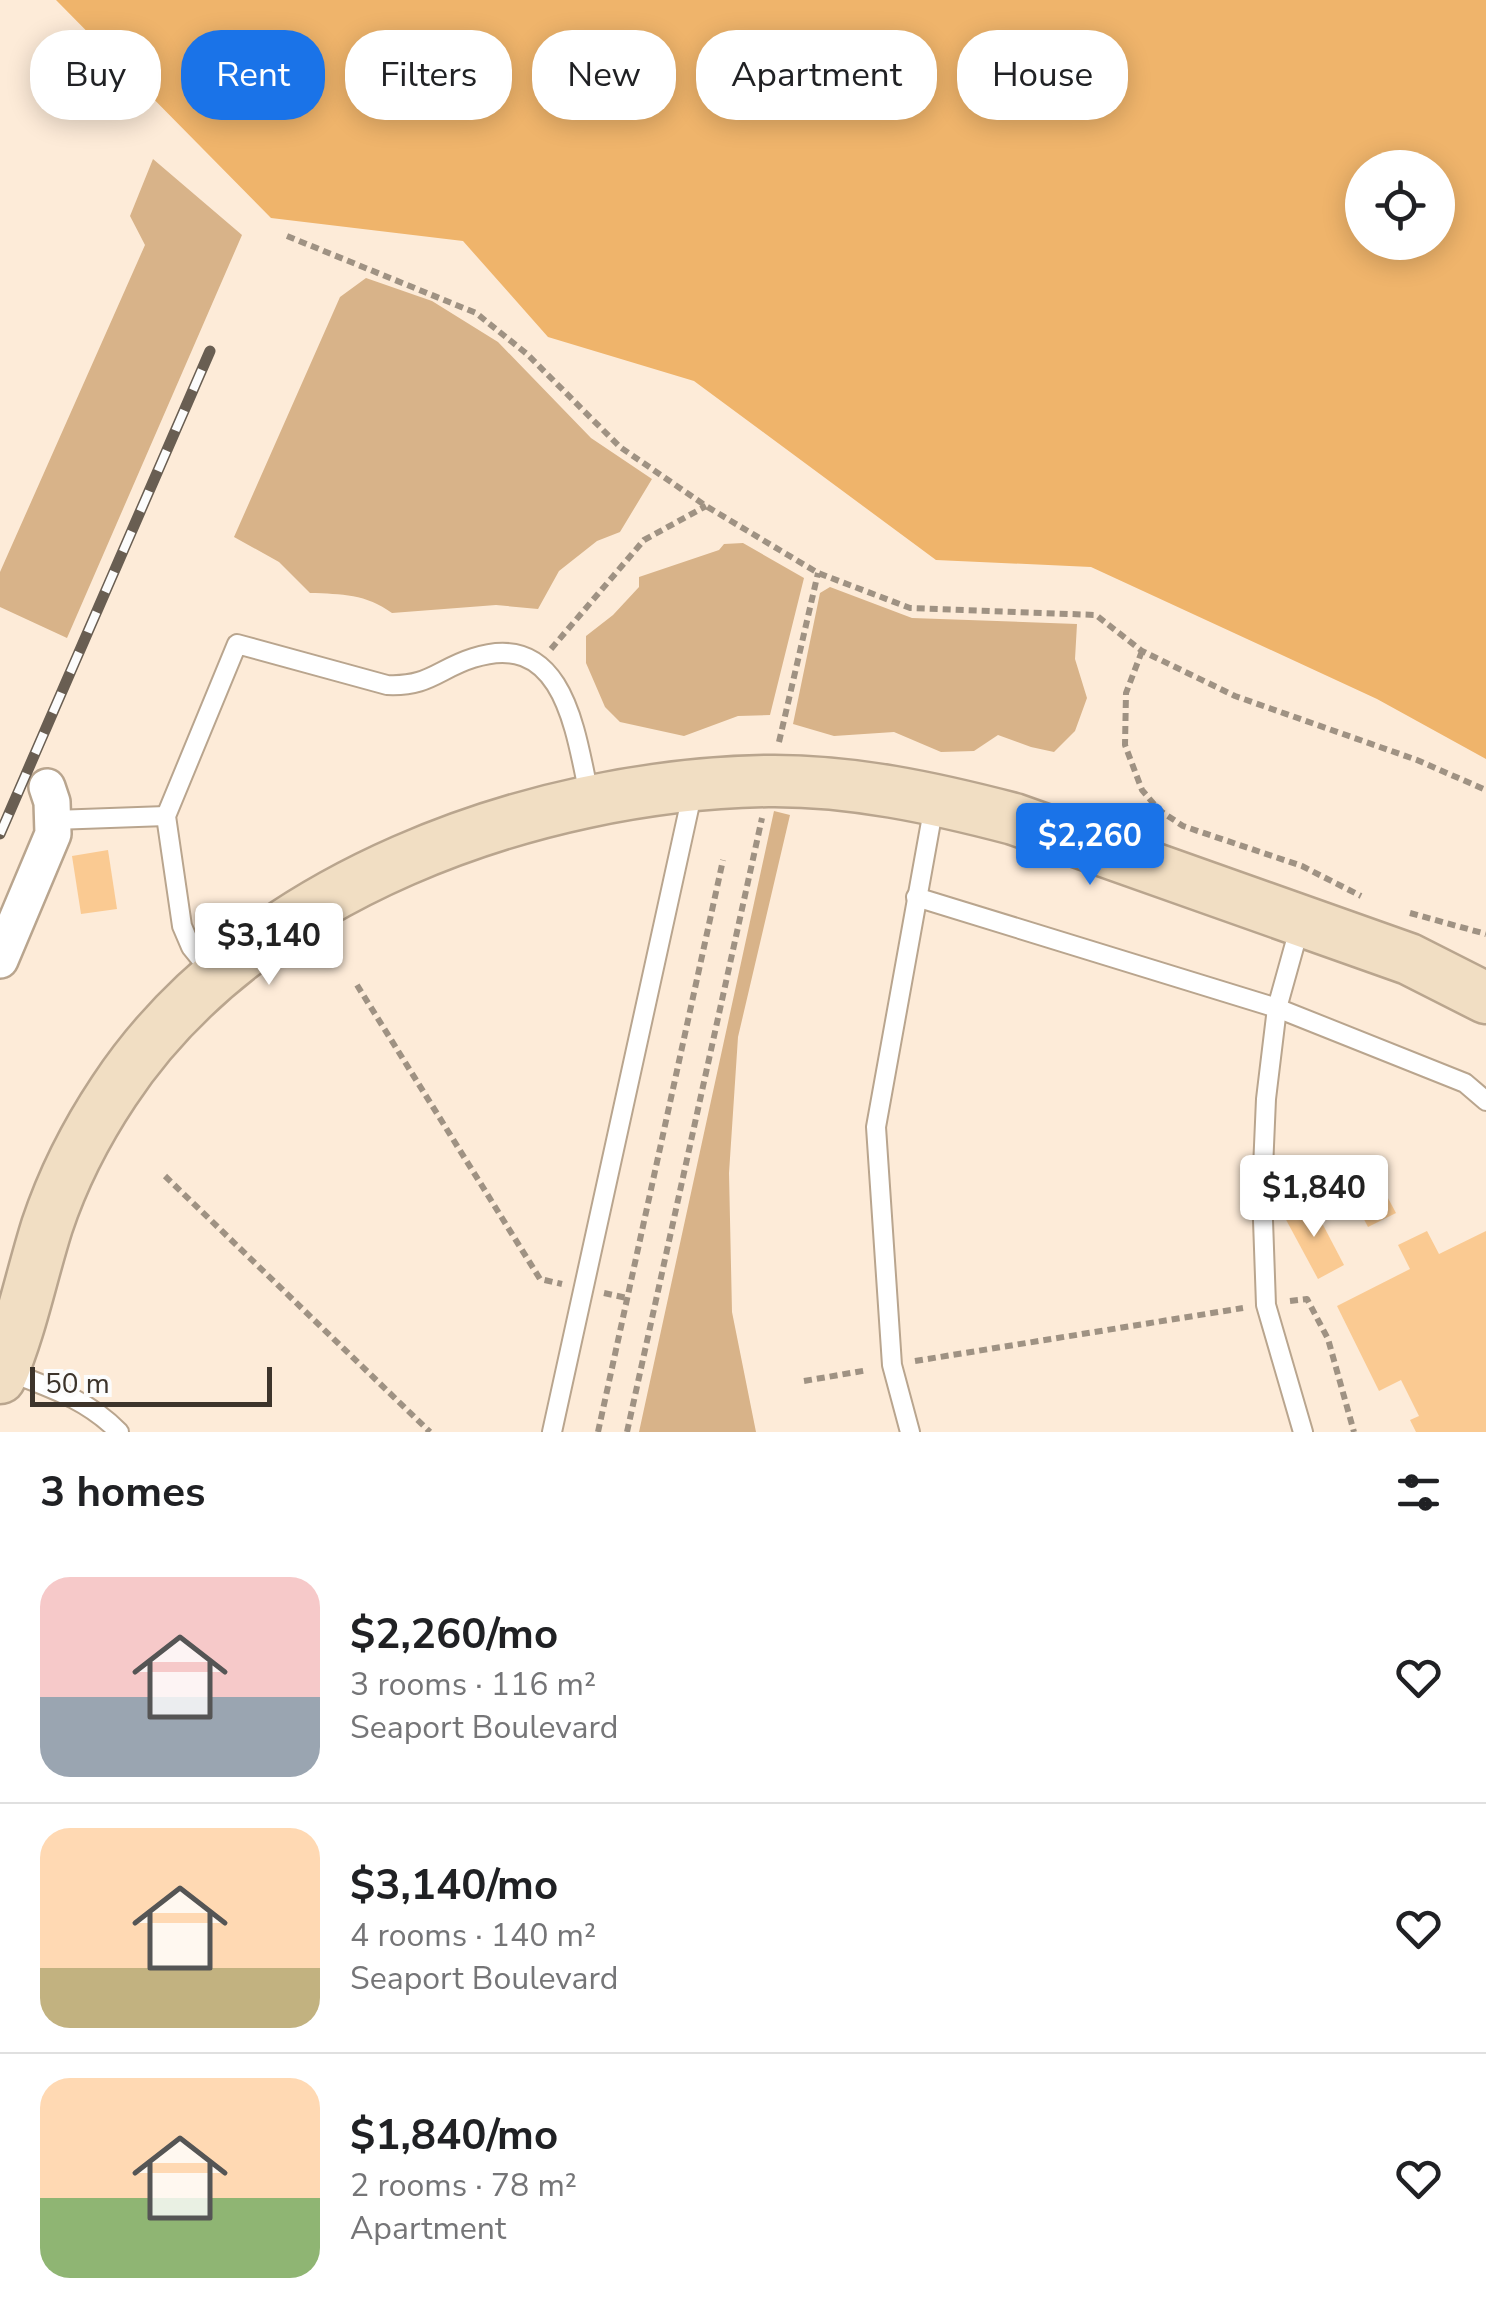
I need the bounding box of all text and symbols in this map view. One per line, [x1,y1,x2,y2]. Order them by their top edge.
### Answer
chip: Buy [30,30,161,120]
chip: Rent [181,30,325,120]
chip: Filters [345,30,512,120]
chip: New [532,30,676,120]
chip: Apartment [696,30,937,120]
chip: House [957,30,1128,120]
map controls [1345,150,1455,260]
button: locate [1345,150,1455,260]
pin: $2,260 [1009,803,1171,888]
text: $2,260 [1038,814,1142,857]
pin: $3,140 [188,903,350,988]
text: $3,140 [217,914,321,957]
pin: $1,840 [1233,1155,1395,1240]
text: $1,840 [1262,1166,1366,1209]
scale bar [30,1362,272,1406]
text: 50 m [45,1365,110,1403]
text: 3 homes [40,1464,205,1521]
icon: filters [1391,1465,1446,1520]
text: $2,260/mo [350,1606,558,1663]
icon: home [120,1617,240,1737]
icon: heart [1391,1650,1446,1705]
text: 3 rooms · 116 m² [350,1663,596,1706]
text: Seaport Boulevard [350,1706,618,1749]
text: $3,140/mo [350,1857,558,1914]
icon: home [120,1868,240,1988]
icon: heart [1391,1901,1446,1956]
text: 4 rooms · 140 m² [350,1914,596,1957]
text: Seaport Boulevard [350,1957,618,2000]
text: $1,840/mo [350,2107,558,2164]
icon: home [120,2118,240,2238]
icon: heart [1391,2151,1446,2206]
text: 2 rooms · 78 m² [350,2164,577,2207]
text: Apartment [350,2207,506,2250]

